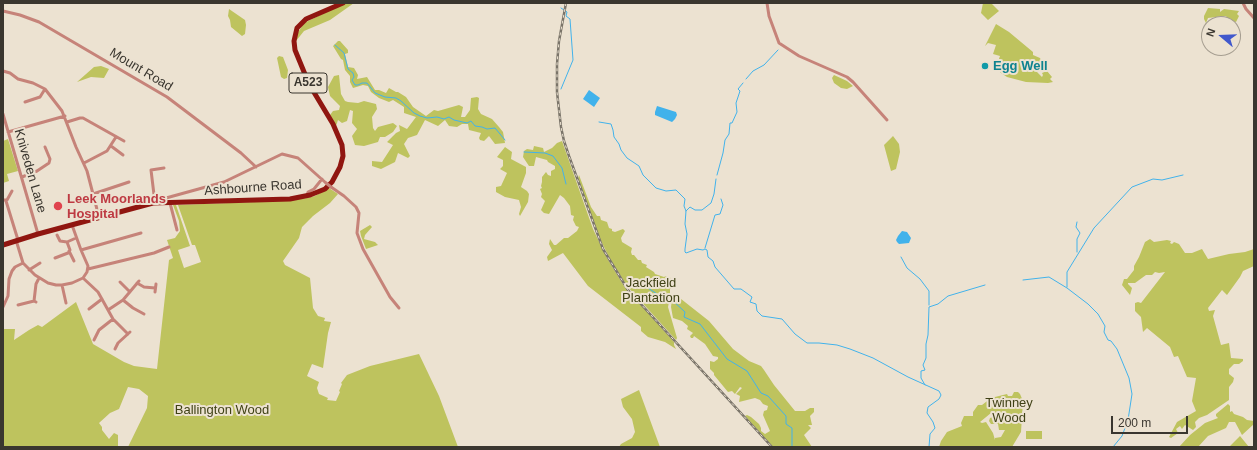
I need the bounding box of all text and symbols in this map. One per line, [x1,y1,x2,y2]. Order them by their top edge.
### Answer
north arrow [1201,16,1241,56]
text: N [1204,27,1218,38]
street label: Mount Road [107,45,175,95]
place label: Egg Well [993,58,1048,74]
marker: Egg Well [980,61,990,71]
road number: A523 [289,73,327,93]
street label: Kniveden Lane [11,127,49,215]
street label: Ashbourne Road [204,177,302,199]
place label: Leek Moorlands Hospital [67,191,166,222]
marker: Leek Moorlands Hospital [52,200,64,212]
park label: Jackfield Plantation [622,275,680,306]
park label: Twinney Wood [985,395,1033,426]
park label: Ballington Wood [175,402,269,418]
scale bar [1113,408,1190,434]
text: 200 m [1118,416,1151,430]

